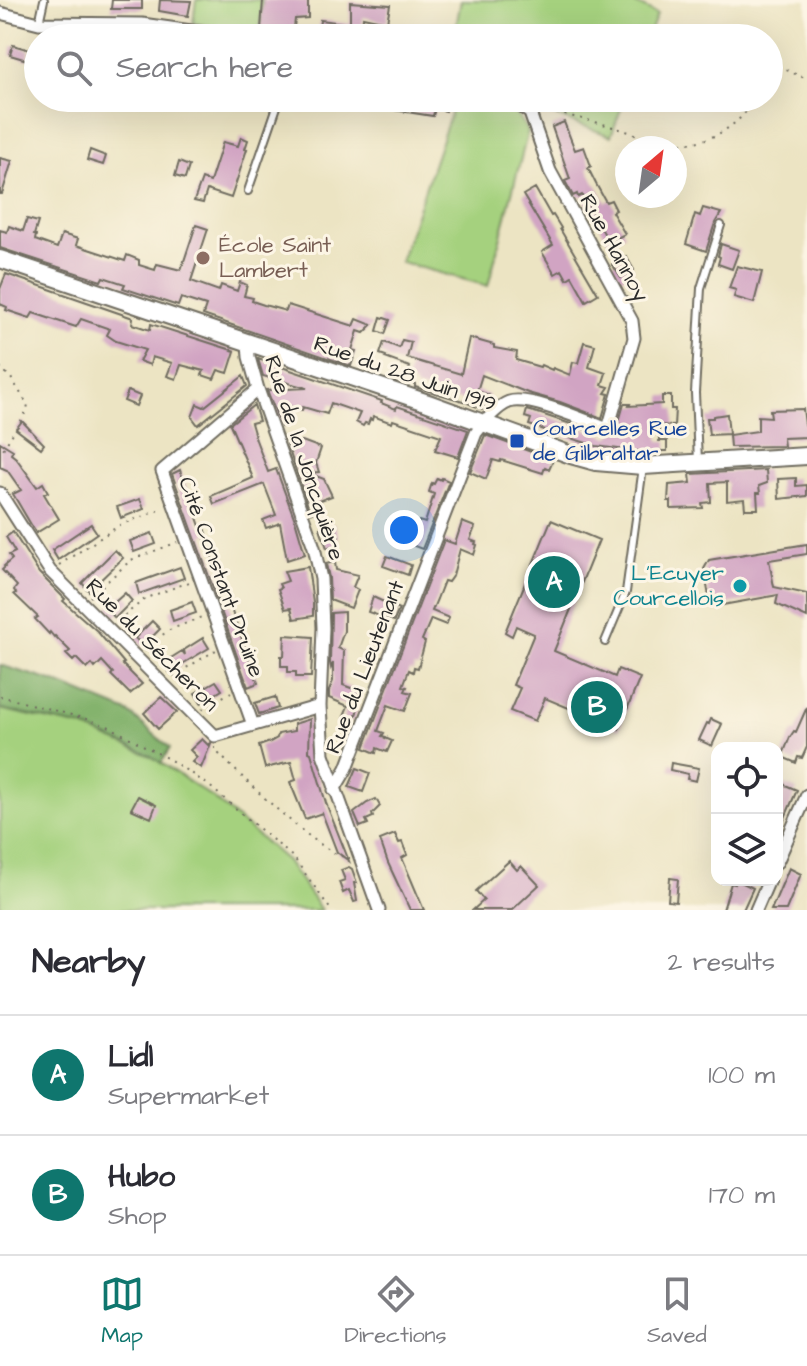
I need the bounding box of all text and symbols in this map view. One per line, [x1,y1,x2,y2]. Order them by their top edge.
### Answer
search box [24,24,783,112]
icon: search [52,46,96,90]
text: Search here [116,47,293,89]
north arrow [615,136,687,208]
street label: Rue Hannoy [571,189,656,308]
place label: École Saint Lambert [219,230,331,286]
marker: École Saint Lambert [194,249,212,267]
street label: Rue du 28 Juin 1919 [310,328,500,420]
street label: Rue de la Joncquière [256,352,352,564]
place label: Courcelles Rue de Gilbraltar [533,413,688,469]
marker: Courcelles Rue de Gilbraltar [508,432,526,450]
street label: Cité Constant Druine [170,473,272,682]
your location [384,510,424,550]
pin: A [528,552,580,612]
place label: L'Ecuyer Courcellois [613,558,724,614]
street label: Rue du Sécheron [78,571,226,719]
street label: Rue du Lieutenant [318,576,412,758]
marker: L'Ecuyer Courcellois [731,577,749,595]
pin: B [571,677,623,737]
map controls [711,742,783,886]
button: locate [711,742,783,814]
button: layers [711,814,783,886]
text: Nearby [32,938,146,986]
text: 2 results [667,944,775,980]
text: Lidl [108,1036,153,1078]
text: A [50,1057,66,1093]
text: 100 m [708,1057,775,1093]
text: Supermarket [108,1078,269,1114]
text: Hubo [108,1156,175,1198]
text: B [49,1177,67,1213]
text: 170 m [709,1177,775,1213]
text: Shop [108,1198,167,1234]
tab: Map [100,1272,144,1351]
tab: Directions [344,1272,447,1351]
tab: Saved [647,1272,707,1351]

